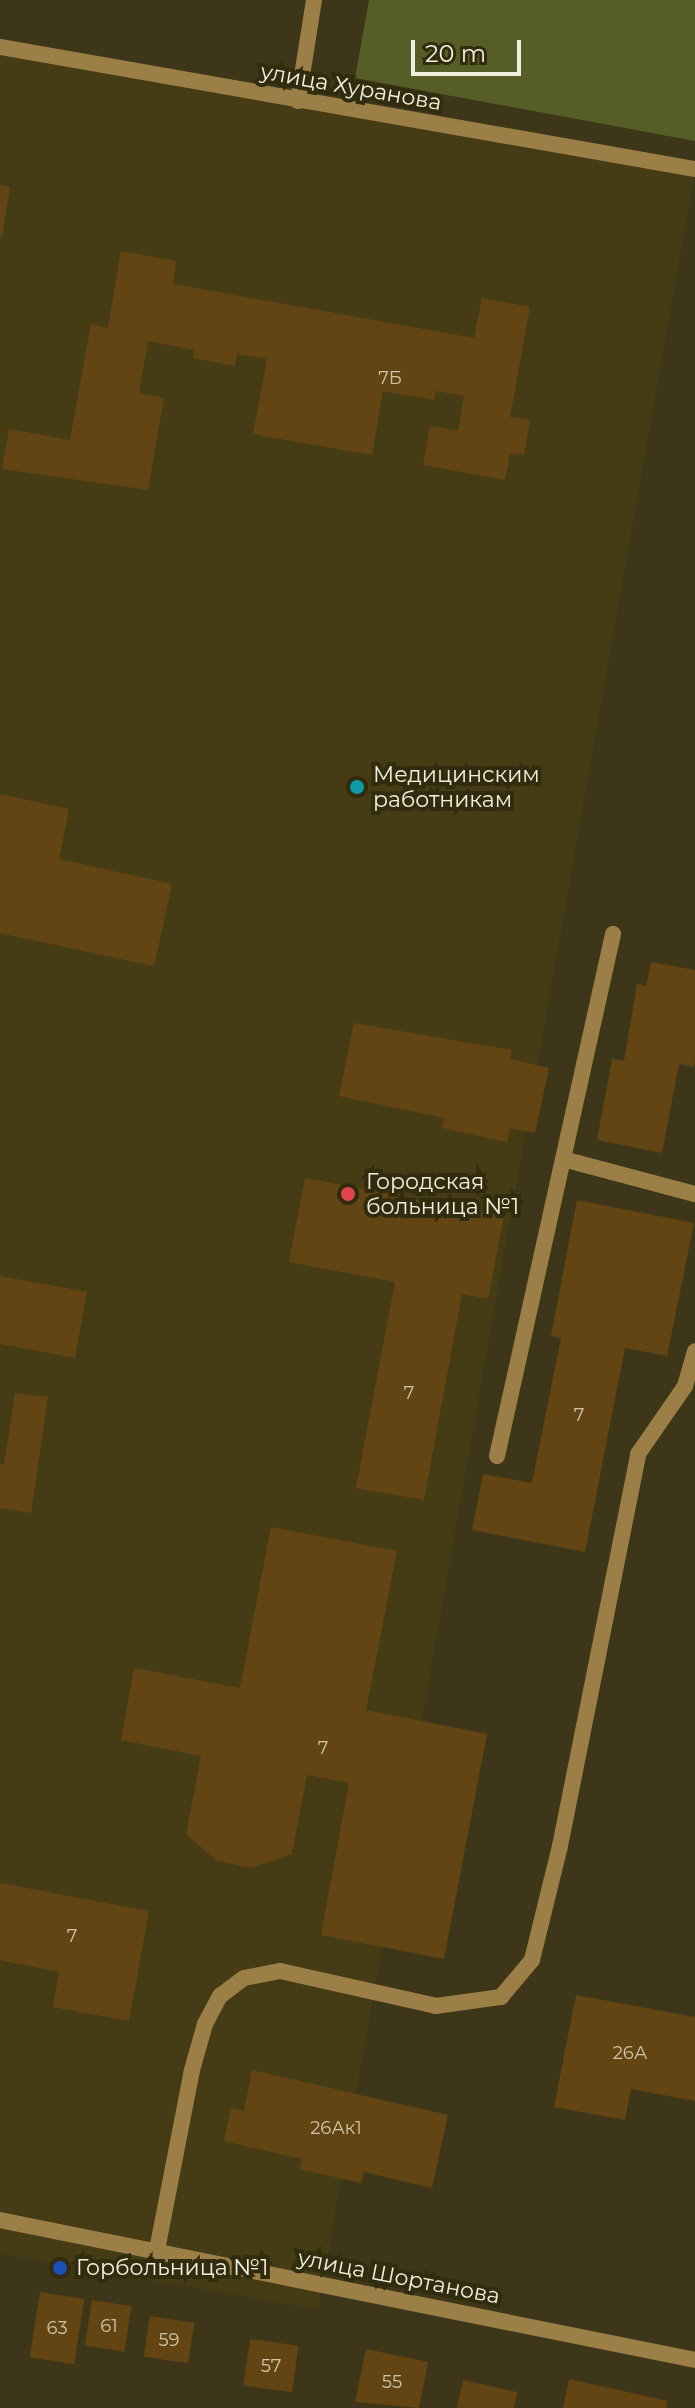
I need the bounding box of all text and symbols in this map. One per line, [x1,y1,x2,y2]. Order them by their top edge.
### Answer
scale bar [415,24,525,74]
text: 20 m [425,39,486,68]
street label: улица Хуранова [258,58,444,116]
house number: 7Б [378,367,402,389]
place label: Медицинским работникам [373,761,540,812]
marker: Медицинским работникам [348,778,366,796]
place label: Городская больница №1 [366,1168,519,1220]
marker: Городская больница №1 [337,1183,359,1205]
house number: 7 [404,1382,414,1404]
house number: 7 [574,1404,584,1426]
house number: 7 [318,1737,328,1759]
house number: 7 [67,1925,77,1947]
house number: 26А [613,2042,647,2064]
house number: 26Ак1 [310,2117,362,2139]
street label: улица Шортанова [296,2244,502,2310]
place label: Горбольница №1 [76,2255,268,2281]
marker: Горбольница №1 [51,2259,69,2277]
house number: 61 [100,2315,118,2337]
house number: 63 [46,2317,68,2339]
house number: 59 [158,2329,180,2351]
house number: 57 [261,2355,281,2377]
house number: 55 [382,2371,402,2393]

